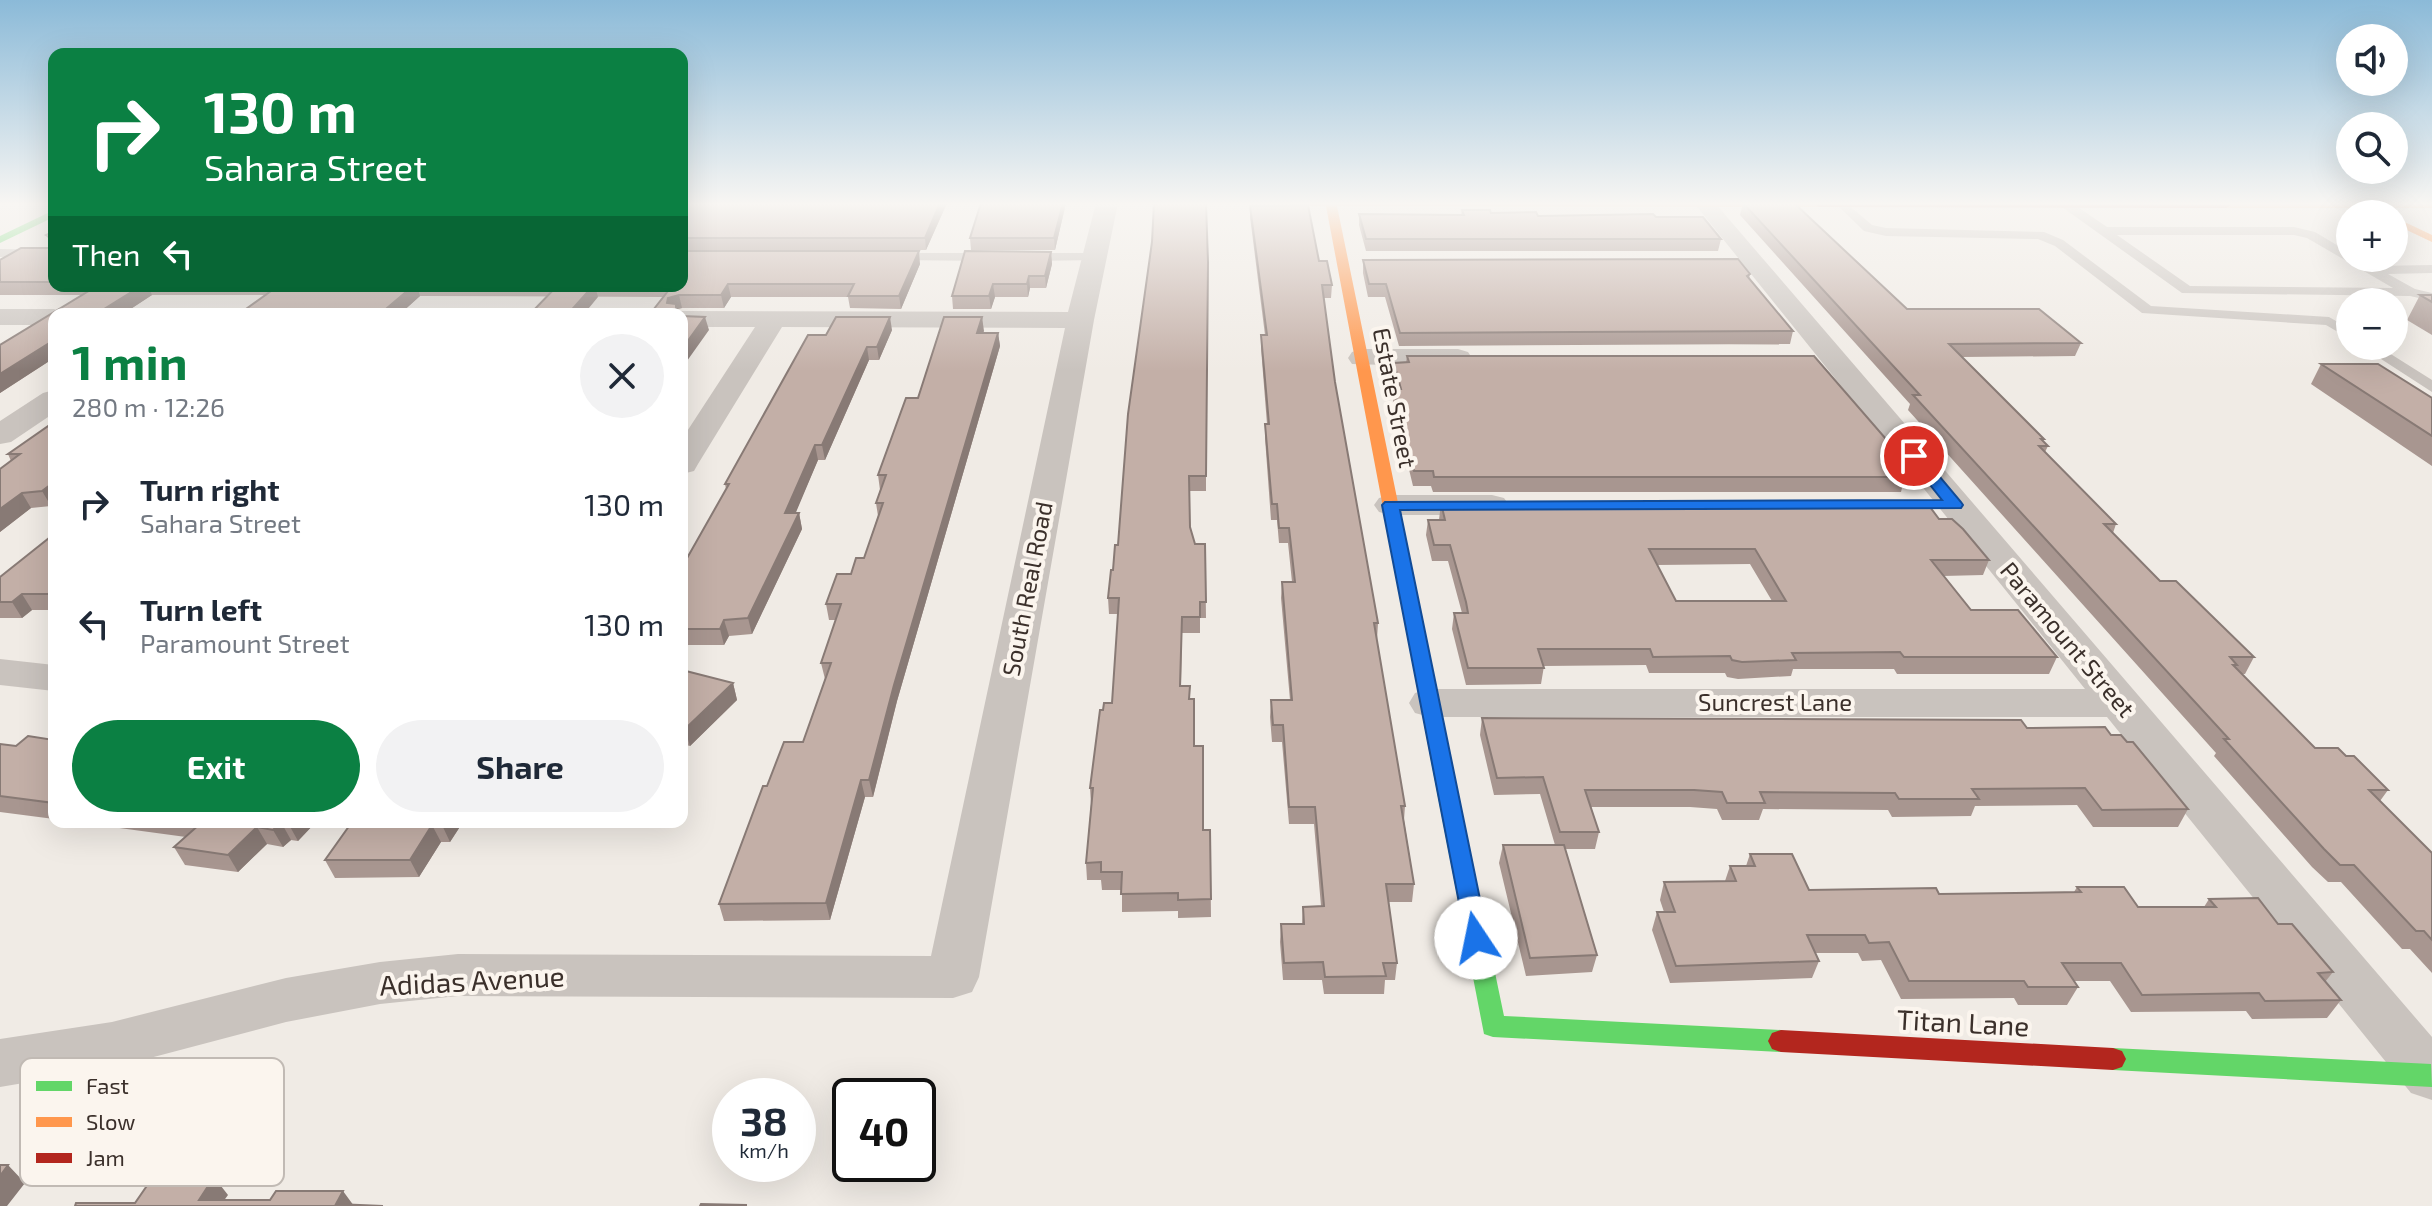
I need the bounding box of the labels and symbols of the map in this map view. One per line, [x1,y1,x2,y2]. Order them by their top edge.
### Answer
street label: Estate Street [1368,325,1423,470]
pin [1880,422,1948,490]
street label: South Real Road [995,499,1058,678]
street label: Paramount Street [1995,556,2141,722]
street label: Suncrest Lane [1698,687,1852,716]
position arrow [1434,896,1518,980]
street label: Adidas Avenue [378,958,565,1002]
street label: Titan Lane [1896,1002,2030,1042]
legend [20,1058,284,1186]
text: Fast [86,1072,129,1098]
speed limit sign: 40 [832,1078,936,1182]
text: Slow [86,1108,135,1134]
text: Jam [86,1144,125,1170]

